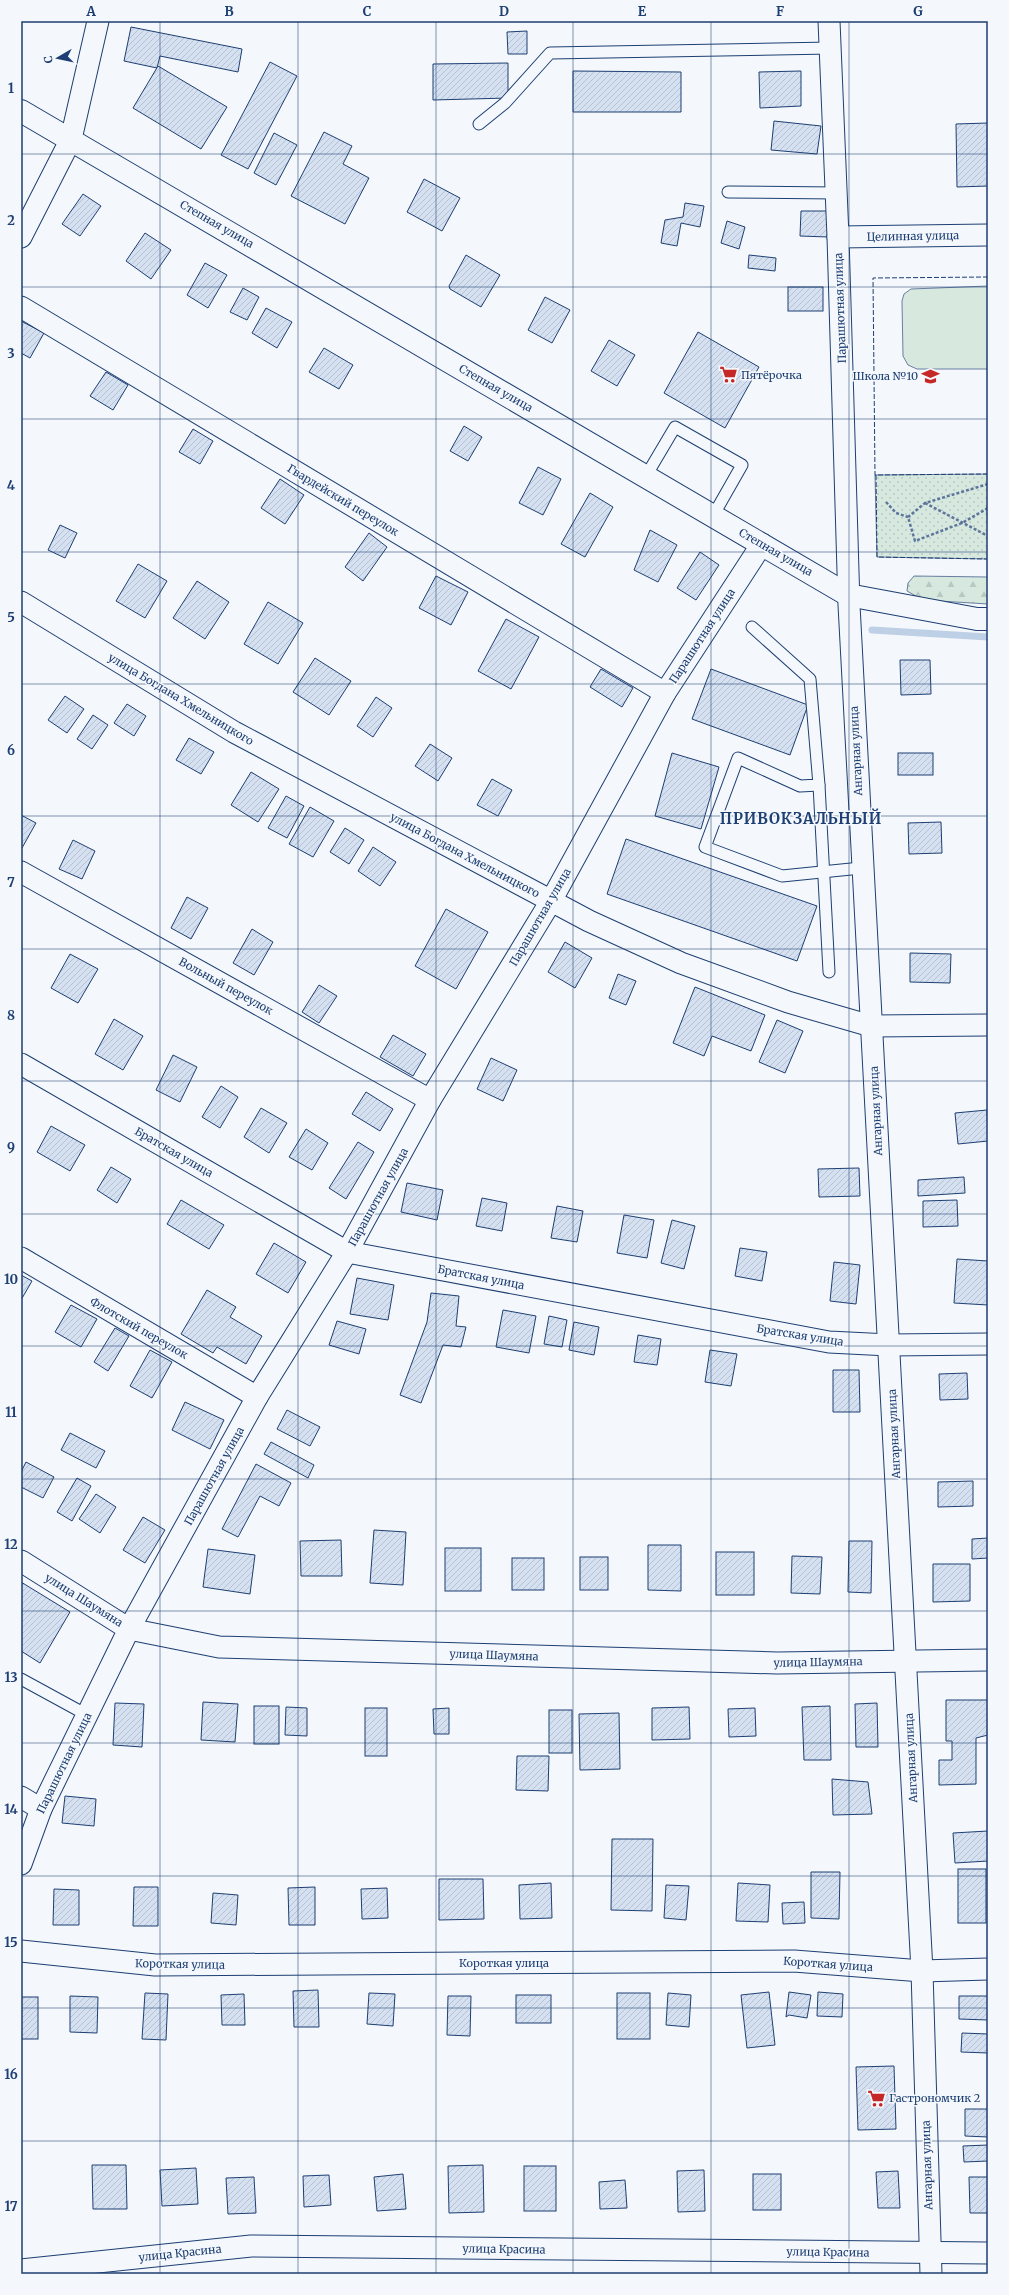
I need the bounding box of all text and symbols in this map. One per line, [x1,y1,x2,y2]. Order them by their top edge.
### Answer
text: A [85,3,96,20]
text: B [224,3,234,20]
text: C [363,3,372,20]
text: D [499,3,509,20]
text: E [638,3,647,20]
text: F [776,3,784,20]
text: G [913,3,923,20]
north arrow [38,38,78,78]
text: С [41,55,56,64]
text: 1 [8,80,14,97]
street label: Степная улица [178,197,257,251]
text: 2 [7,212,15,229]
street label: Целинная улица [867,228,959,244]
street label: Парашютная улица [831,252,849,364]
text: 3 [7,345,15,362]
street label: Степная улица [457,361,536,415]
supermarket icon: Пятёрочка [718,365,738,385]
school or university icon: Школа №10 [921,366,941,386]
place label: Пятёрочка [741,368,802,382]
place label: Школа №10 [852,369,918,383]
street label: Гвардейский переулок [285,461,401,539]
text: 4 [7,477,16,494]
street label: Степная улица [737,525,816,579]
street label: Парашютная улица [666,586,738,686]
text: 5 [7,609,15,626]
street label: улица Богдана Хмельницкого [106,650,257,748]
street label: Ангарная улица [847,706,865,797]
text: 6 [7,742,15,759]
district label: ПРИВОКЗАЛЬНЫЙ [720,808,882,828]
street label: улица Богдана Хмельницкого [388,810,543,901]
street label: Парашютная улица [506,865,574,968]
text: 7 [7,874,15,891]
street label: Вольный переулок [177,954,276,1018]
text: 8 [7,1007,15,1024]
street label: Ангарная улица [867,1066,885,1157]
street label: Братская улица [132,1124,216,1180]
text: 9 [7,1139,15,1156]
street label: Парашютная улица [345,1145,411,1249]
street label: Братская улица [436,1262,526,1292]
text: 10 [4,1271,18,1288]
street label: Флотский переулок [87,1294,191,1362]
street label: Братская улица [755,1321,845,1349]
street label: Ангарная улица [885,1389,903,1480]
text: 11 [5,1404,17,1421]
street label: Парашютная улица [181,1424,247,1528]
text: 12 [4,1536,18,1553]
street label: улица Шаумяна [42,1570,126,1630]
street label: улица Шаумяна [449,1646,539,1664]
street label: улица Шаумяна [773,1654,863,1670]
text: 13 [4,1669,18,1686]
street label: Парашютная улица [33,1710,95,1816]
street label: Ангарная улица [902,1713,920,1804]
text: 14 [4,1801,19,1818]
text: 15 [4,1934,18,1951]
street label: Короткая улица [783,1954,873,1974]
street label: Короткая улица [135,1956,225,1972]
street label: Короткая улица [459,1956,549,1970]
text: 16 [4,2066,18,2083]
supermarket icon: Гастрономчик 2 [866,2088,886,2108]
place label: Гастрономчик 2 [889,2091,980,2105]
street label: Ангарная улица [918,2120,936,2211]
text: 17 [4,2198,18,2215]
street label: улица Красина [462,2241,546,2257]
street label: улица Красина [138,2242,222,2264]
street label: улица Красина [786,2244,870,2260]

